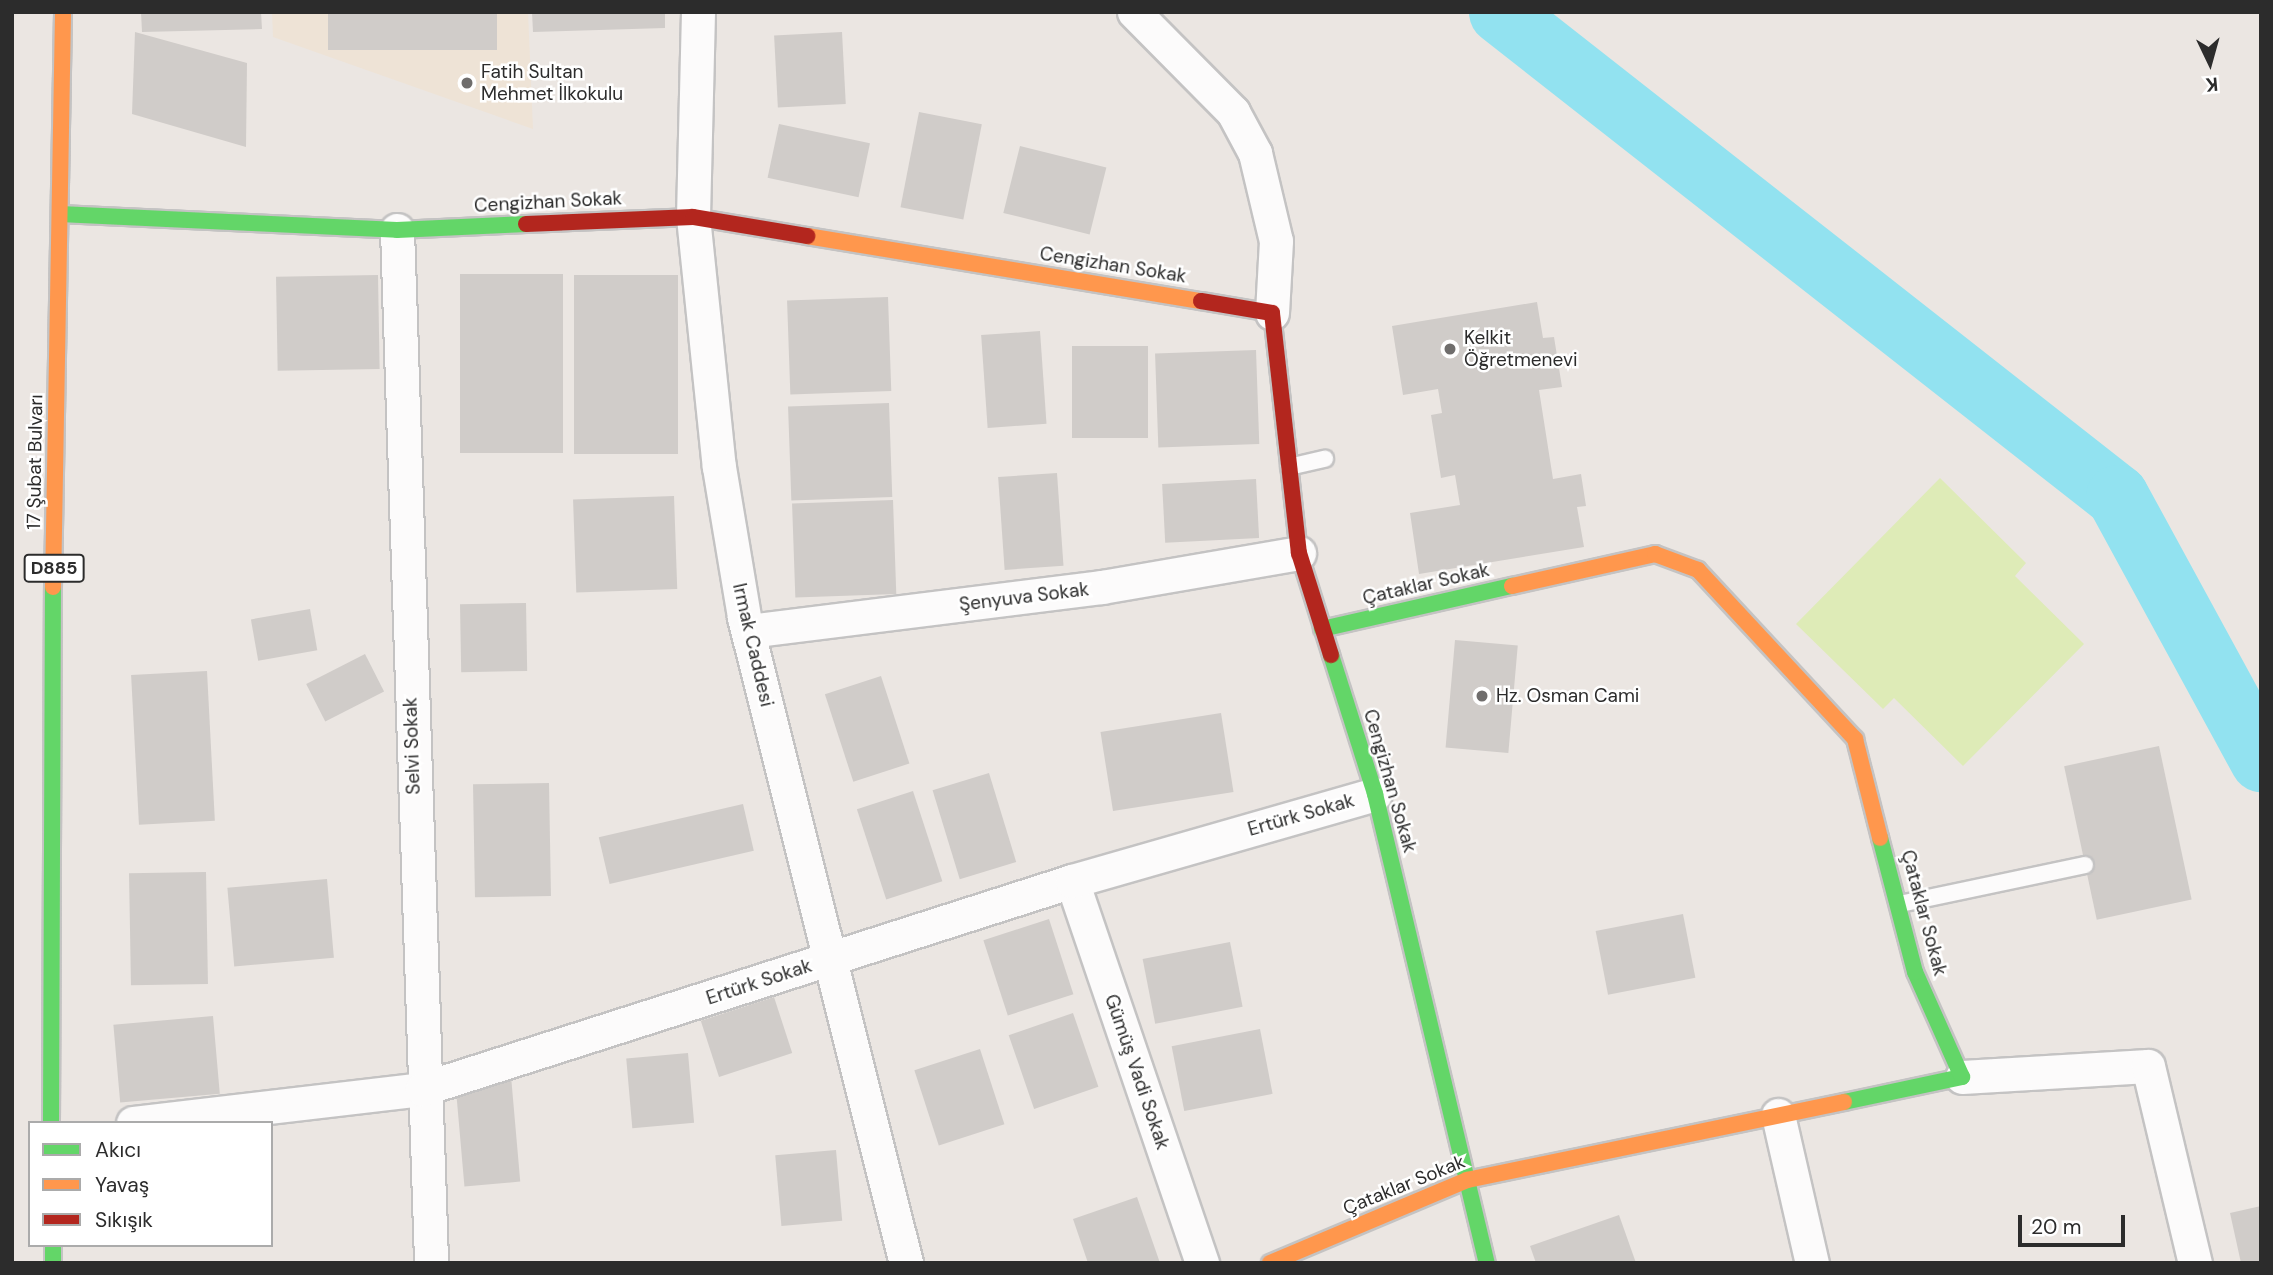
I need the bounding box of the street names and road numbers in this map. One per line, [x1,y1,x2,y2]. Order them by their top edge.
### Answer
street label: Cengizhan Sokak [473,187,623,217]
street label: Cengizhan Sokak [1038,242,1188,288]
street label: 17 Şubat Bulvarı [22,394,48,530]
road number: D885 [22,554,86,582]
street label: Çataklar Sokak [1360,558,1492,610]
street label: Şenyuva Sokak [958,578,1090,616]
street label: Irmak Caddesi [728,581,778,709]
street label: Selvi Sokak [399,697,425,795]
street label: Cengizhan Sokak [1359,707,1421,855]
street label: Ertürk Sokak [1245,789,1357,841]
street label: Çataklar Sokak [1896,848,1952,978]
street label: Ertürk Sokak [703,954,815,1010]
street label: Gümüş Vadi Sokak [1100,991,1174,1153]
street label: Çataklar Sokak [1340,1150,1468,1220]

